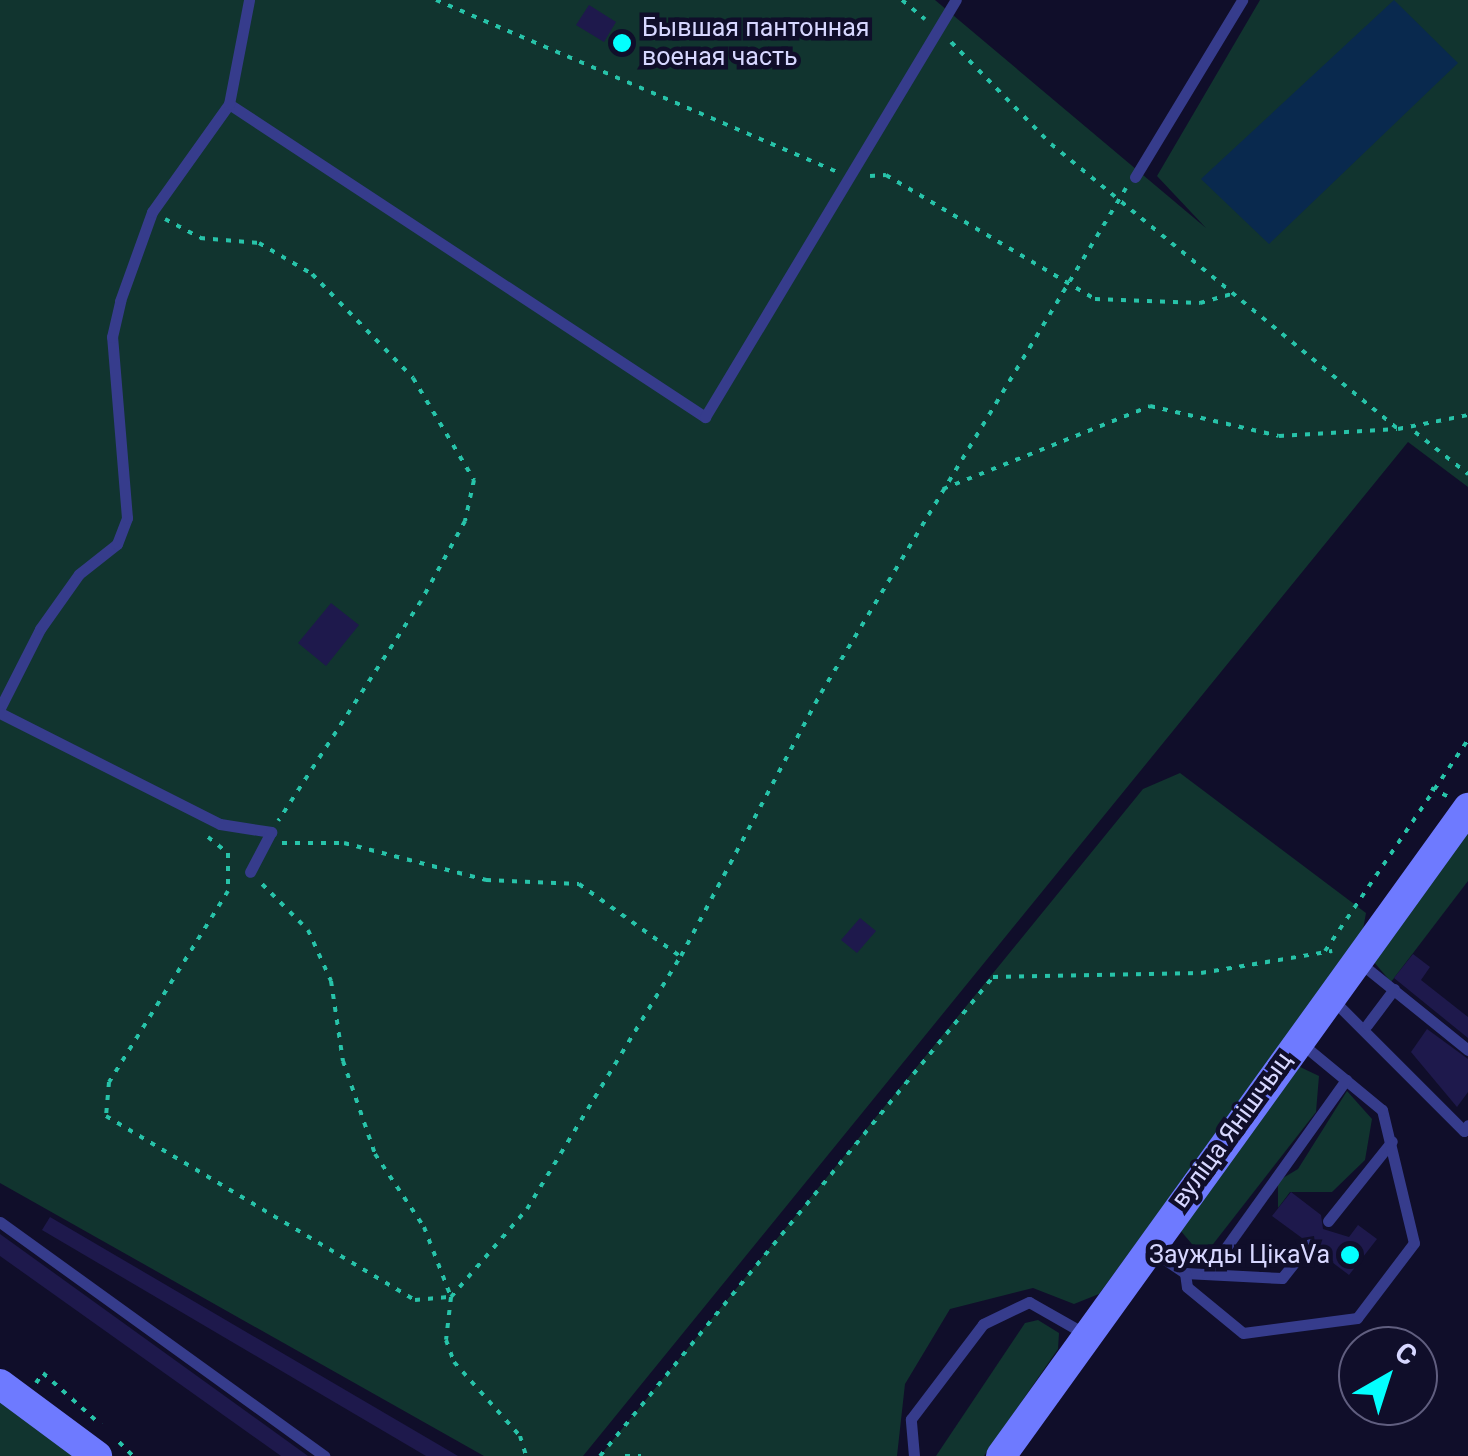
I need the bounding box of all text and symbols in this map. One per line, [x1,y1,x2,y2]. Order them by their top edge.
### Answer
place label: Бывшая пантонная военая часть [642,14,870,73]
marker: Бывшая пантонная военая часть [611,32,633,54]
street label: вуліца Янішчыц [1165,1046,1299,1214]
place label: Заужды ЦікаVа [1149,1240,1330,1270]
marker: Заужды ЦікаVа [1339,1244,1361,1266]
north arrow [1338,1326,1438,1426]
text: С [1388,1335,1423,1372]

